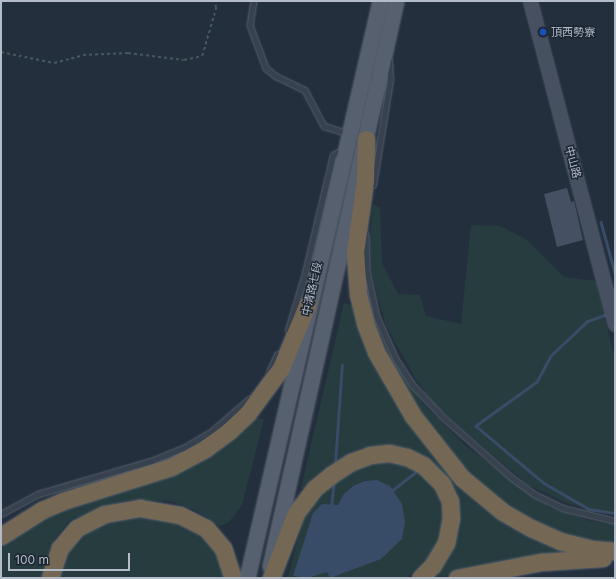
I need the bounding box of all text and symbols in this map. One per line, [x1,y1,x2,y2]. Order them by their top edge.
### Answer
place label: 頂西勢寮 [551,25,595,39]
marker: 頂西勢寮 [538,27,548,37]
street label: 中山路 [562,144,584,180]
street label: 中清路七段 [299,261,325,317]
scale bar [10,545,132,571]
text: 100 m [15,552,49,567]

